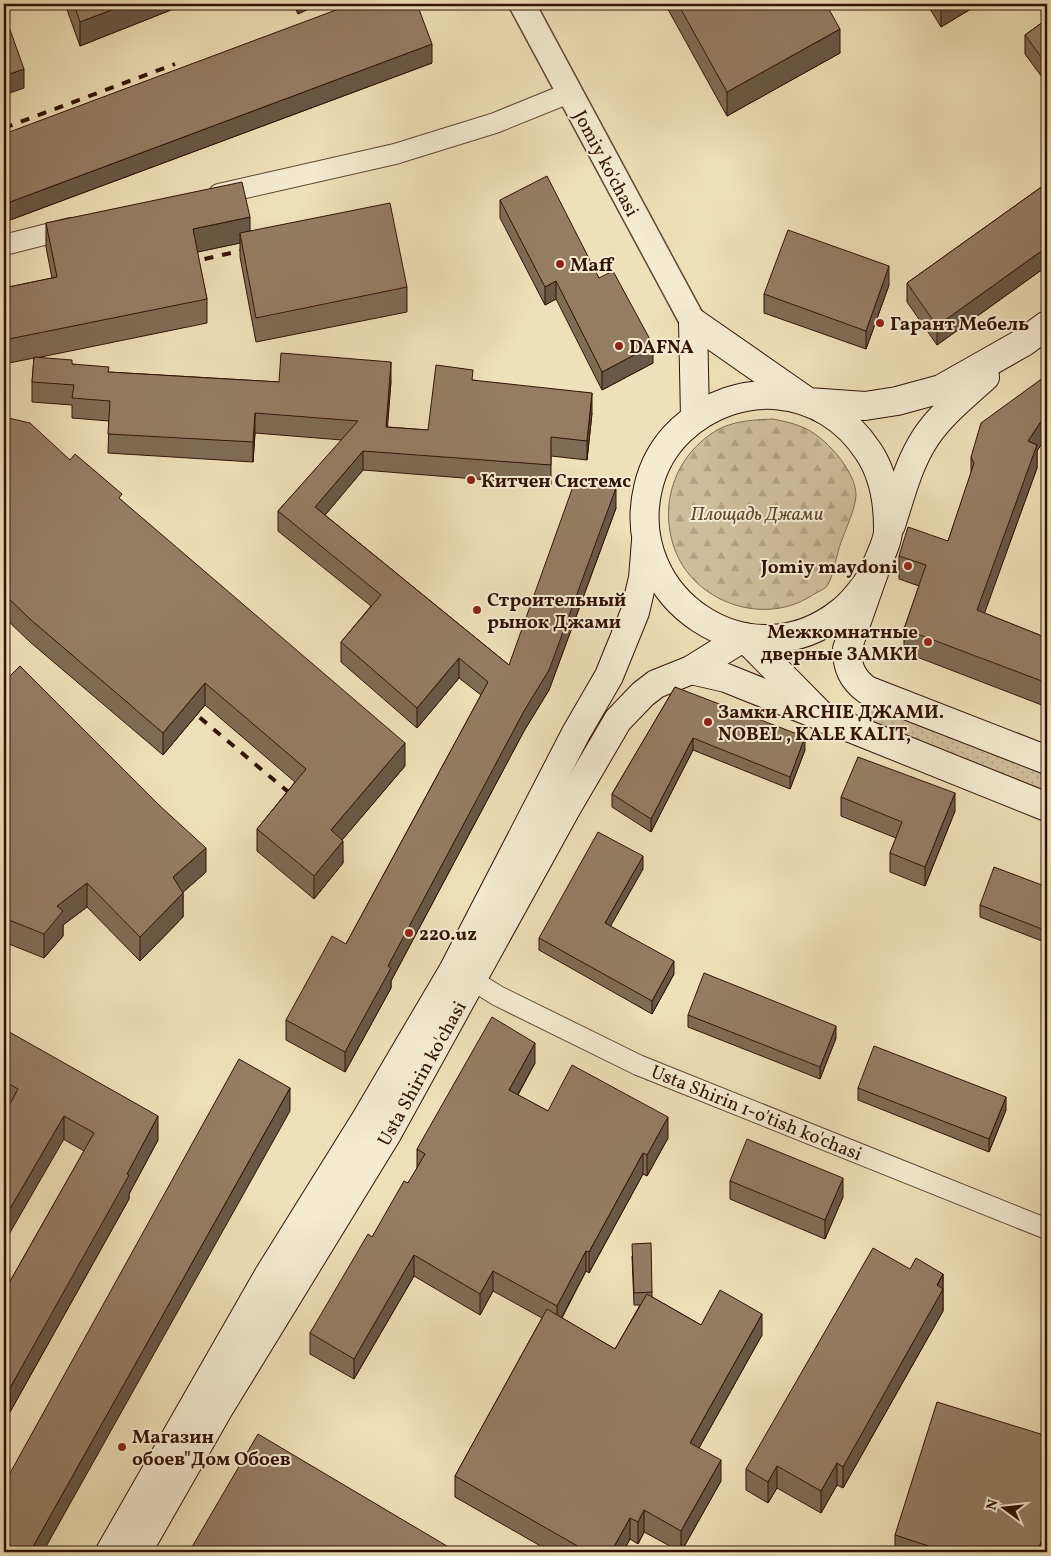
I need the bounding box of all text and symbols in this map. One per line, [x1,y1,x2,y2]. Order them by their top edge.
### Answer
street label: Jomiy ko'chasi [566,106,644,222]
place label: Maff [570,253,615,279]
marker: Maff [554,258,566,270]
place label: Гарант Мебель [890,312,1029,338]
marker: Гарант Мебель [874,317,886,329]
place label: DAFNA [629,335,694,361]
marker: DAFNA [613,340,625,352]
place label: Китчен Системс [481,469,631,495]
marker: Китчен Системс [465,474,477,486]
park label: Площадь Джами [691,502,824,528]
place label: Jomiy maydoni [760,555,898,581]
marker: Jomiy maydoni [902,560,914,572]
place label: Строительный рынок Джами [487,588,626,636]
marker: Строительный рынок Джами [471,604,483,616]
place label: Межкомнатные дверные ЗАМКИ [761,620,918,668]
marker: Межкомнатные дверные ЗАМКИ [922,636,934,648]
place label: Замки ARCHIE ДЖАМИ. NOBEL , KALE KALIT, [718,700,944,748]
marker: Замки ARCHIE ДЖАМИ. NOBEL , KALE KALIT, [702,716,714,728]
place label: 220.uz [419,922,477,948]
marker: 220.uz [403,927,415,939]
street label: Usta Shirin ko'chasi [372,997,474,1151]
street label: Usta Shirin 1-o'tish ko'chasi [647,1060,866,1168]
place label: Магазин обоев"Дом Обоев [132,1425,291,1473]
marker: Магазин обоев"Дом Обоев [116,1441,128,1453]
north arrow [978,1484,1028,1534]
text: N [982,1498,1003,1512]

